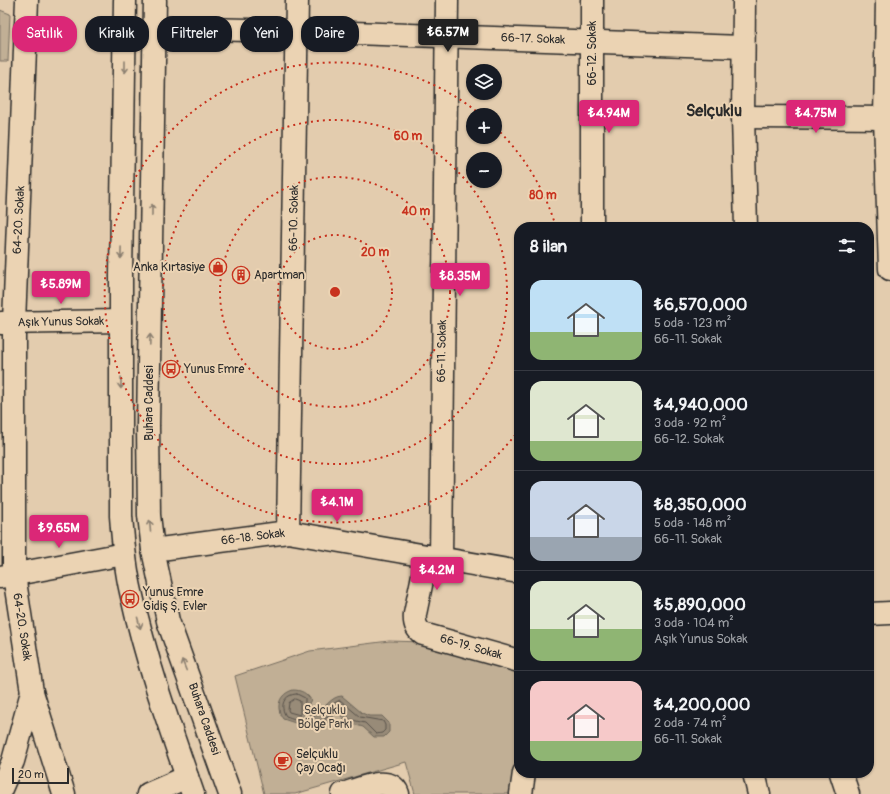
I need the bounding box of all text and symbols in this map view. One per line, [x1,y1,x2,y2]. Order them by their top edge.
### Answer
chip: Satılık [12,16,77,52]
chip: Kiralık [85,16,149,52]
chip: Filtreler [157,16,232,52]
chip: Yeni [240,16,293,52]
chip: Daire [301,16,359,52]
pin: ₺6.57M [415,19,481,53]
street label: 66-12. Sokak [585,21,600,85]
text: ₺6.57M [427,24,469,40]
street label: 66-17. Sokak [501,30,565,48]
one-way arrow [121,60,129,73]
map controls [466,64,502,188]
button: layers [466,64,502,100]
pin: ₺4.94M [576,100,642,134]
pin: ₺4.75M [783,100,849,134]
district label: Selçuklu [686,101,742,121]
text: ₺4.94M [588,105,630,121]
text: ₺4.75M [795,105,837,121]
button: + [466,108,502,144]
text: 60 m [394,129,423,144]
button: − [466,152,502,188]
street label: 66-10. Sokak [286,185,302,251]
street label: 64-20. Sokak [10,186,28,254]
text: 80 m [529,188,557,203]
one-way arrow [148,204,156,217]
text: 40 m [401,204,431,219]
icon: filters [836,235,858,257]
text: 8 ilan [530,236,567,257]
text: 20 m [361,245,389,260]
one-way arrow [117,246,125,259]
shop icon: Anka Kırtasiye [208,257,228,277]
place label: Anka Kırtasiye [133,260,205,275]
pin: ₺8.35M [427,263,493,297]
building icon: Apartman [231,265,251,285]
place label: Apartman [254,268,305,283]
text: ₺8.35M [440,268,480,284]
pin: ₺5.89M [28,271,94,305]
text: ₺5.89M [41,276,81,292]
centre of rings [328,285,342,299]
text: ₺6,570,000 [654,294,747,315]
icon: home [562,296,610,344]
street label: Aşık Yunus Sokak [18,314,104,330]
text: 5 oda · 123 m² [654,315,731,331]
street label: 66-11. Sokak [434,320,450,382]
text: 66-11. Sokak [654,331,722,347]
one-way arrow [146,334,153,347]
bus stop icon: Yunus Emre [161,359,181,379]
place label: Yunus Emre [183,362,244,377]
street label: Buhara Caddesi [142,365,157,441]
one-way arrow [117,376,125,389]
text: ₺4,940,000 [654,394,748,415]
icon: home [562,397,610,445]
text: 3 oda · 92 m² [654,415,726,431]
text: 66-12. Sokak [654,431,724,447]
pin: ₺4.1M [309,489,365,523]
text: ₺4.1M [321,494,353,510]
text: ₺8,350,000 [654,494,747,515]
icon: home [562,497,610,545]
pin: ₺9.65M [26,515,92,549]
text: 5 oda · 148 m² [654,515,731,531]
text: ₺9.65M [38,520,80,536]
one-way arrow [147,520,154,533]
street label: 66-18. Sokak [220,526,286,548]
text: 66-11. Sokak [654,531,722,547]
pin: ₺4.2M [409,557,465,591]
text: ₺4.2M [420,562,454,578]
place label: Yunus Emre Gidiş Ş. Evler [142,585,208,614]
bus stop icon: Yunus Emre Gidiş Ş. Evler [120,589,140,609]
street label: 64-20. Sokak [9,592,35,662]
text: ₺5,890,000 [654,594,746,615]
icon: home [562,597,610,645]
text: 3 oda · 104 m² [654,615,734,631]
one-way arrow [136,616,143,629]
street label: 66-19. Sokak [438,631,504,663]
text: Aşık Yunus Sokak [654,631,748,647]
one-way arrow [180,659,188,671]
street label: Buhara Caddesi [185,681,223,757]
text: ₺4,200,000 [654,694,750,715]
icon: home [562,697,610,745]
park label: Selçuklu Bölge Parkı [297,703,353,732]
text: 2 oda · 74 m² [654,715,727,731]
text: 66-11. Sokak [654,731,722,747]
place label: Selçuklu Çay Ocağı [296,747,346,776]
cafe icon: Selçuklu Çay Ocağı [273,751,293,771]
scale bar [12,766,69,785]
text: 20 m [18,768,44,781]

